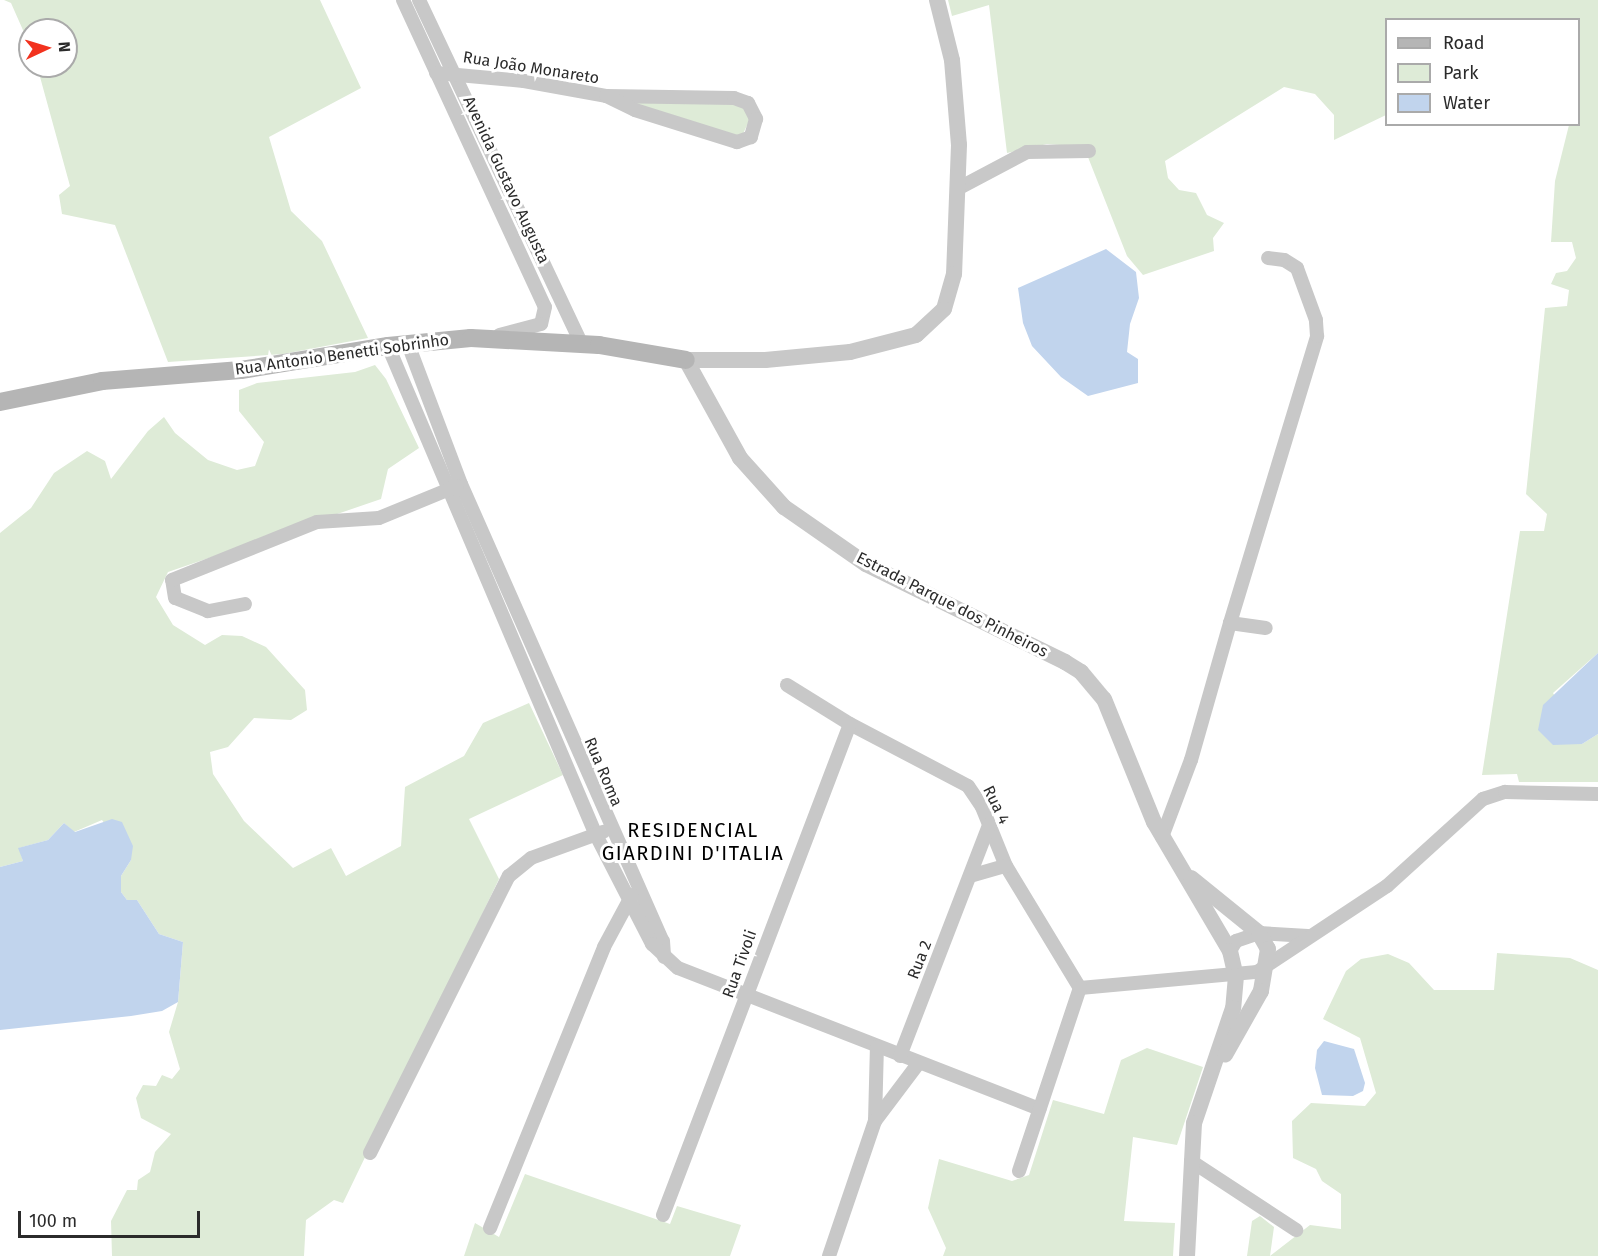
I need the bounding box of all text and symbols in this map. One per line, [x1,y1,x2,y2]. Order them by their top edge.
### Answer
north arrow [18,18,78,78]
legend [1385,18,1580,126]
text: Road [1443,32,1485,54]
text: N [55,41,74,53]
street label: Rua João Monareto [462,48,600,88]
text: Park [1443,62,1478,84]
text: Water [1443,92,1490,114]
street label: Avenida Gustavo Augusta [459,93,553,267]
street label: Rua Antonio Benetti Sobrinho [234,330,450,380]
street label: Estrada Parque dos Pinheiros [853,548,1051,662]
street label: Rua Roma [580,735,626,809]
street label: Rua 4 [979,783,1013,827]
district label: RESIDENCIAL GIARDINI D'ITALIA [602,819,784,866]
street label: Rua Tivoli [719,927,761,1001]
street label: Rua 2 [904,938,936,982]
scale bar [21,1199,202,1237]
text: 100 m [29,1210,77,1232]

